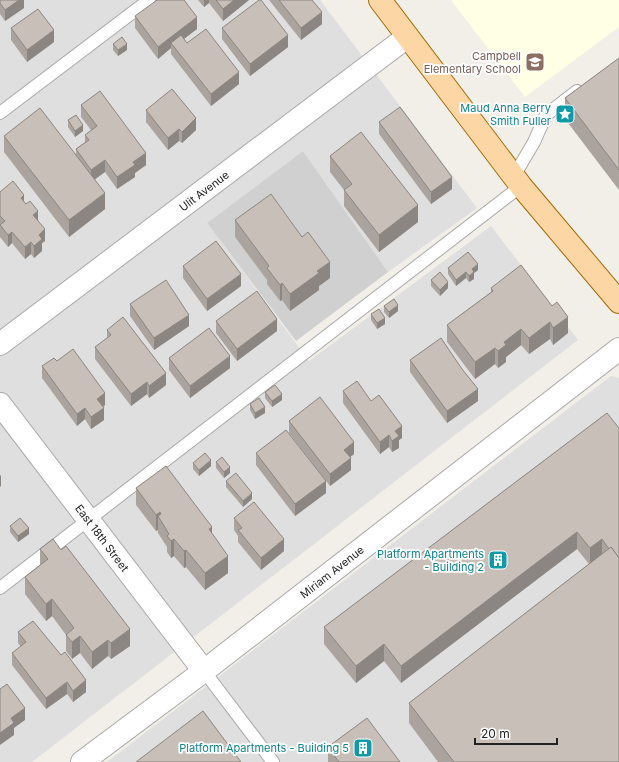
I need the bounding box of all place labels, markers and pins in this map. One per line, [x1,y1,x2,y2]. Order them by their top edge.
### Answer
place label: Campbell Elementary School [424,49,521,76]
school or university icon: Campbell Elementary School [524,51,546,73]
place label: Maud Anna Berry Smith Fuller [460,101,551,128]
place icon: Maud Anna Berry Smith Fuller [554,103,576,125]
place label: Platform Apartments - Building 2 [377,547,484,574]
building icon: Platform Apartments - Building 2 [487,549,509,571]
building icon: Platform Apartments - Building 5 [352,737,374,759]
place label: Platform Apartments - Building 5 [179,741,349,755]

